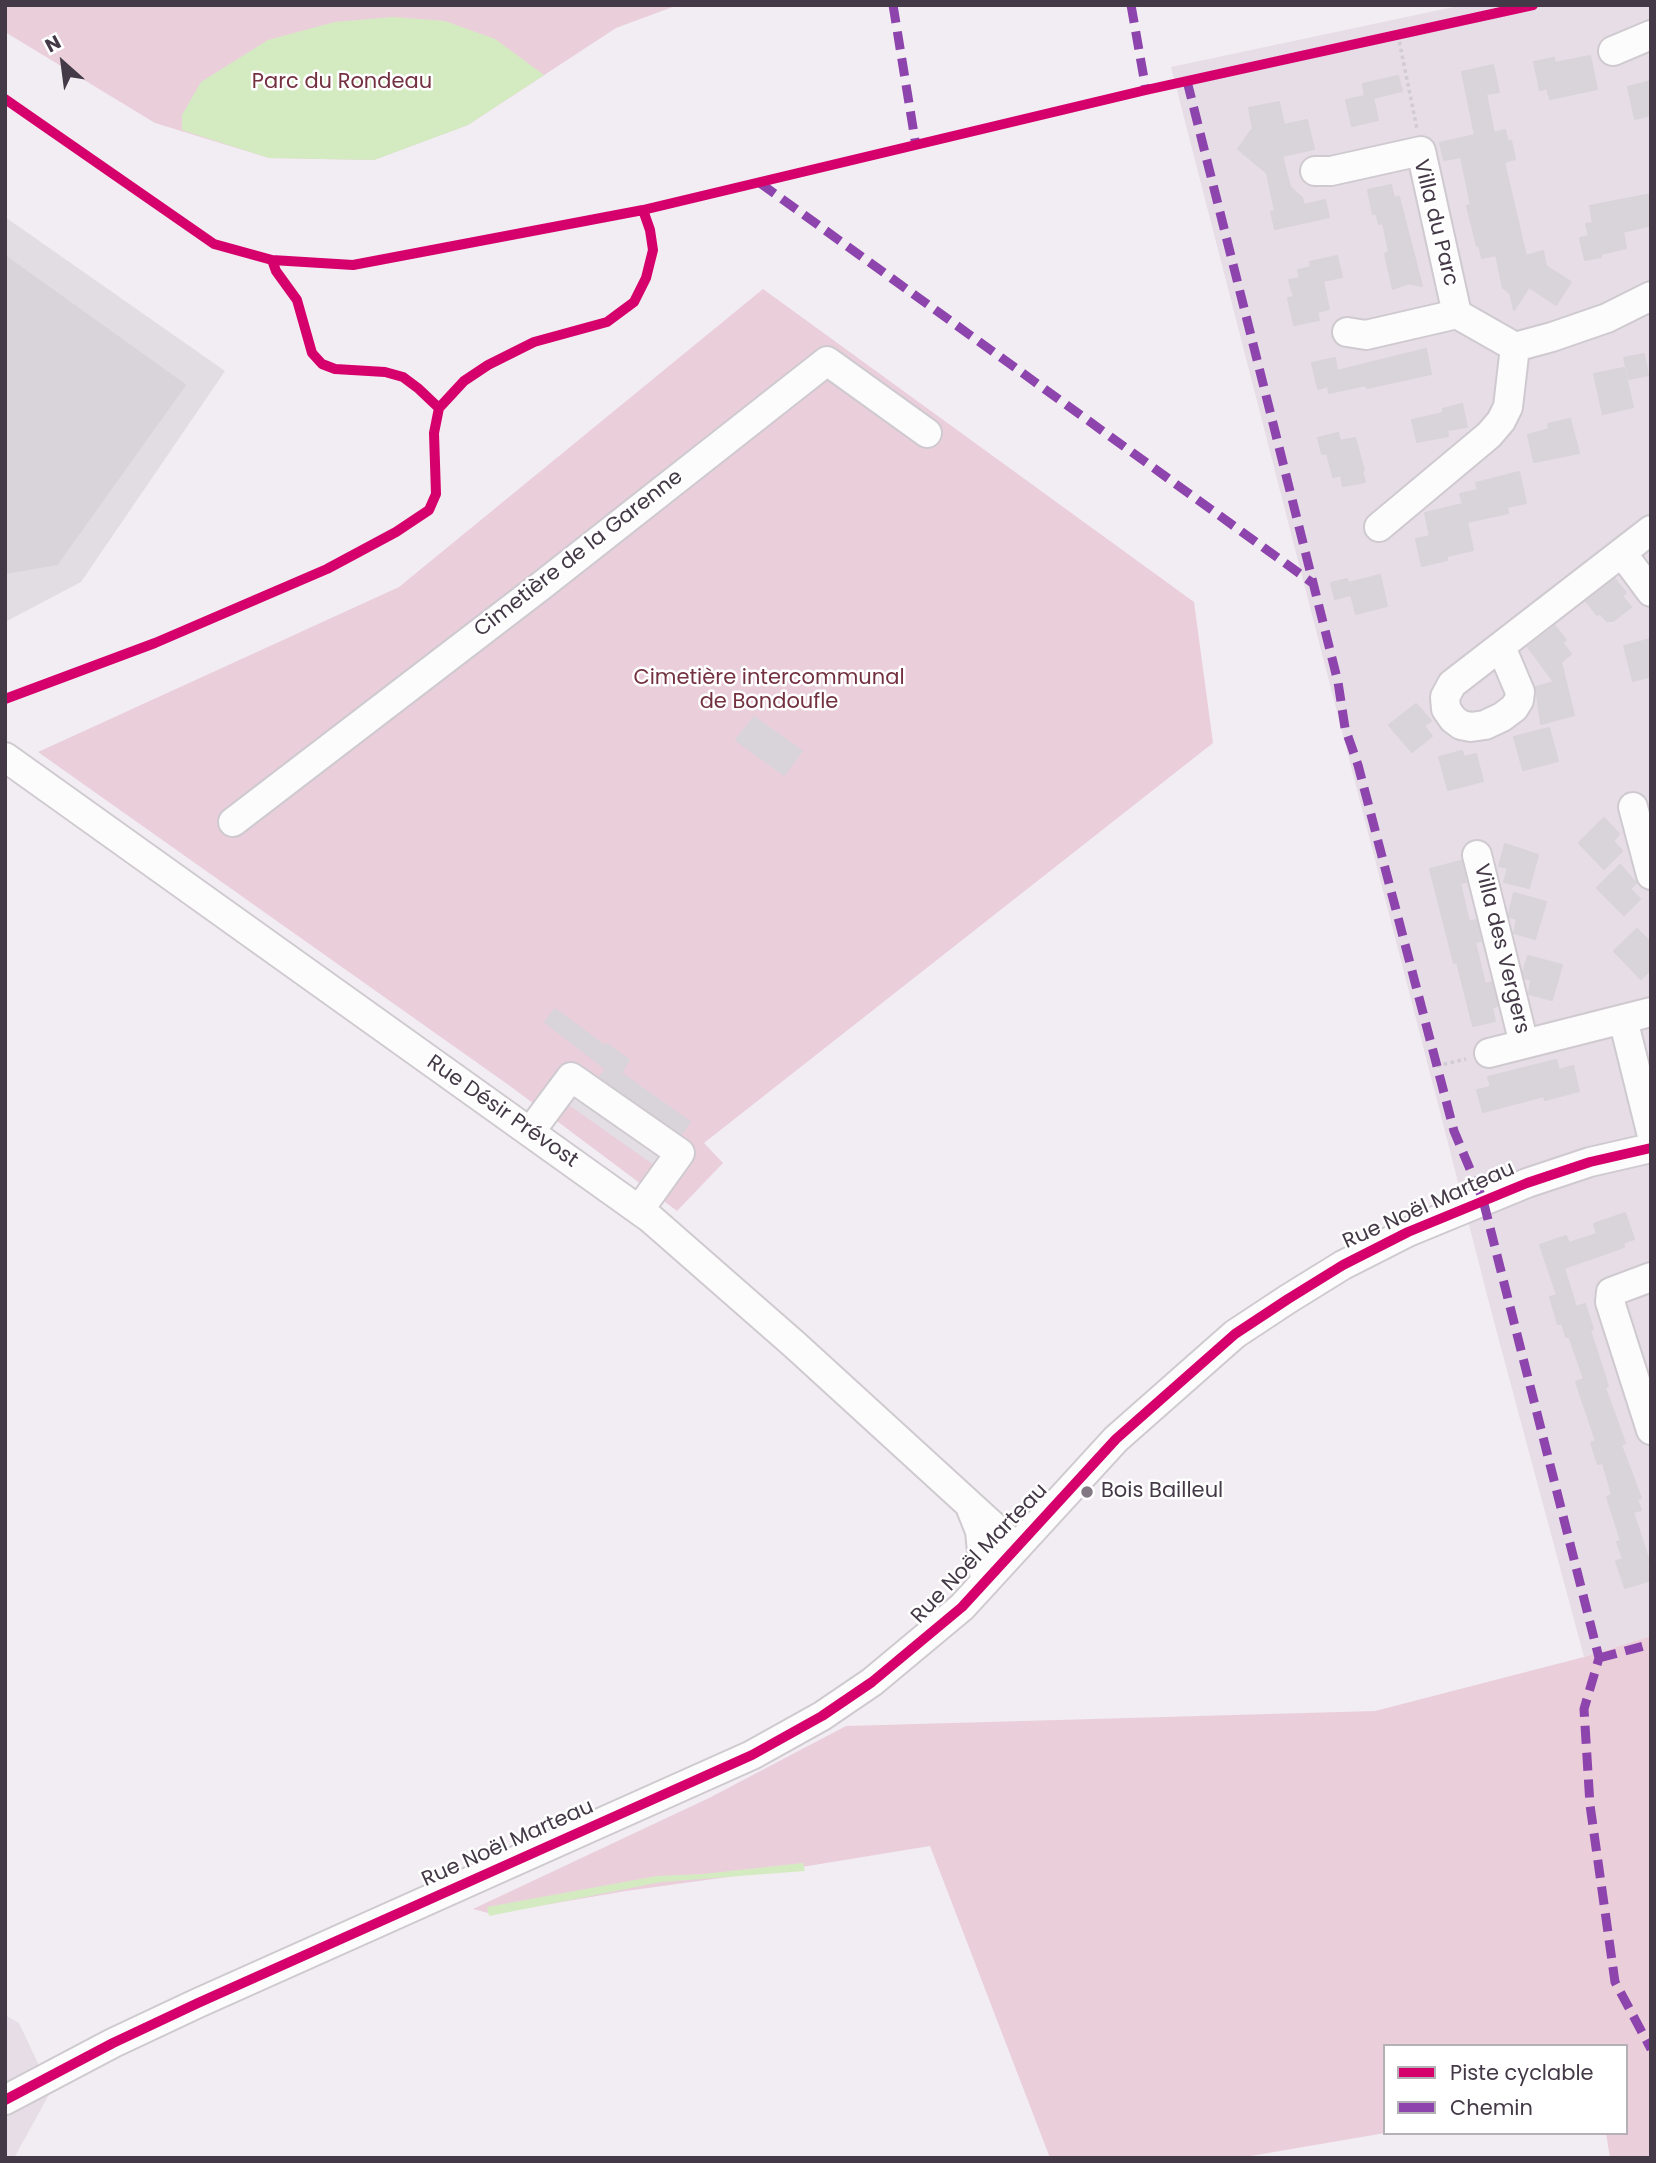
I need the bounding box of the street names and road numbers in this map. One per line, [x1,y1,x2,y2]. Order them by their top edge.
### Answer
street label: Villa du Parc [1407,157,1463,289]
street label: Cimetière de la Garenne [470,465,688,643]
street label: Villa des Vergers [1468,861,1534,1037]
street label: Rue Désir Prévost [421,1050,583,1174]
street label: Rue Noël Marteau [1339,1157,1519,1255]
street label: Rue Noël Marteau [907,1479,1053,1629]
street label: Rue Noël Marteau [418,1795,598,1893]

